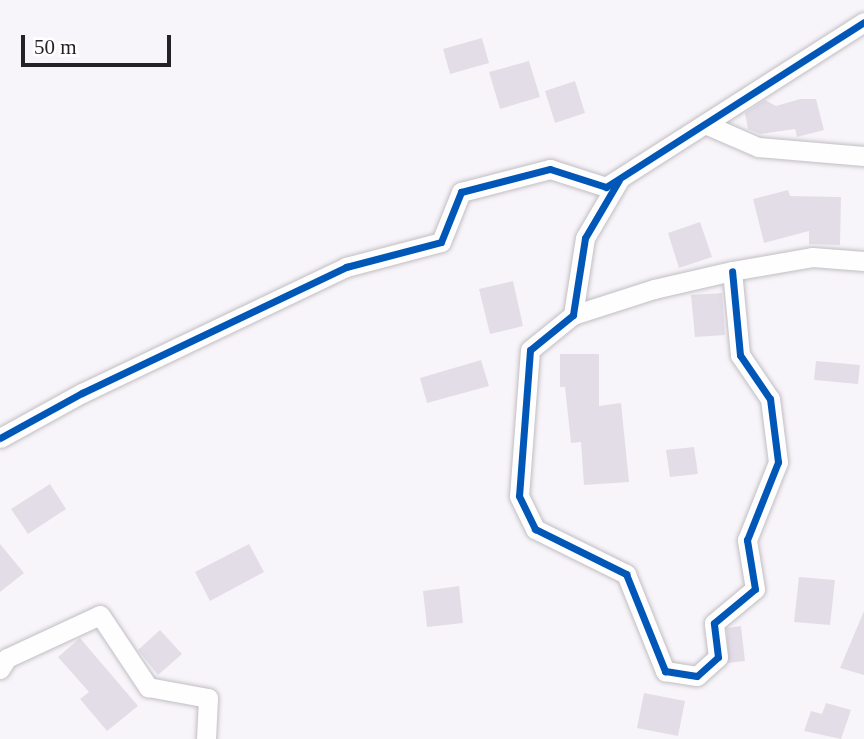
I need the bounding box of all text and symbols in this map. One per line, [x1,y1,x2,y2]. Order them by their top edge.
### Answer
scale bar [24,21,175,65]
text: 50 m [34,35,77,59]

